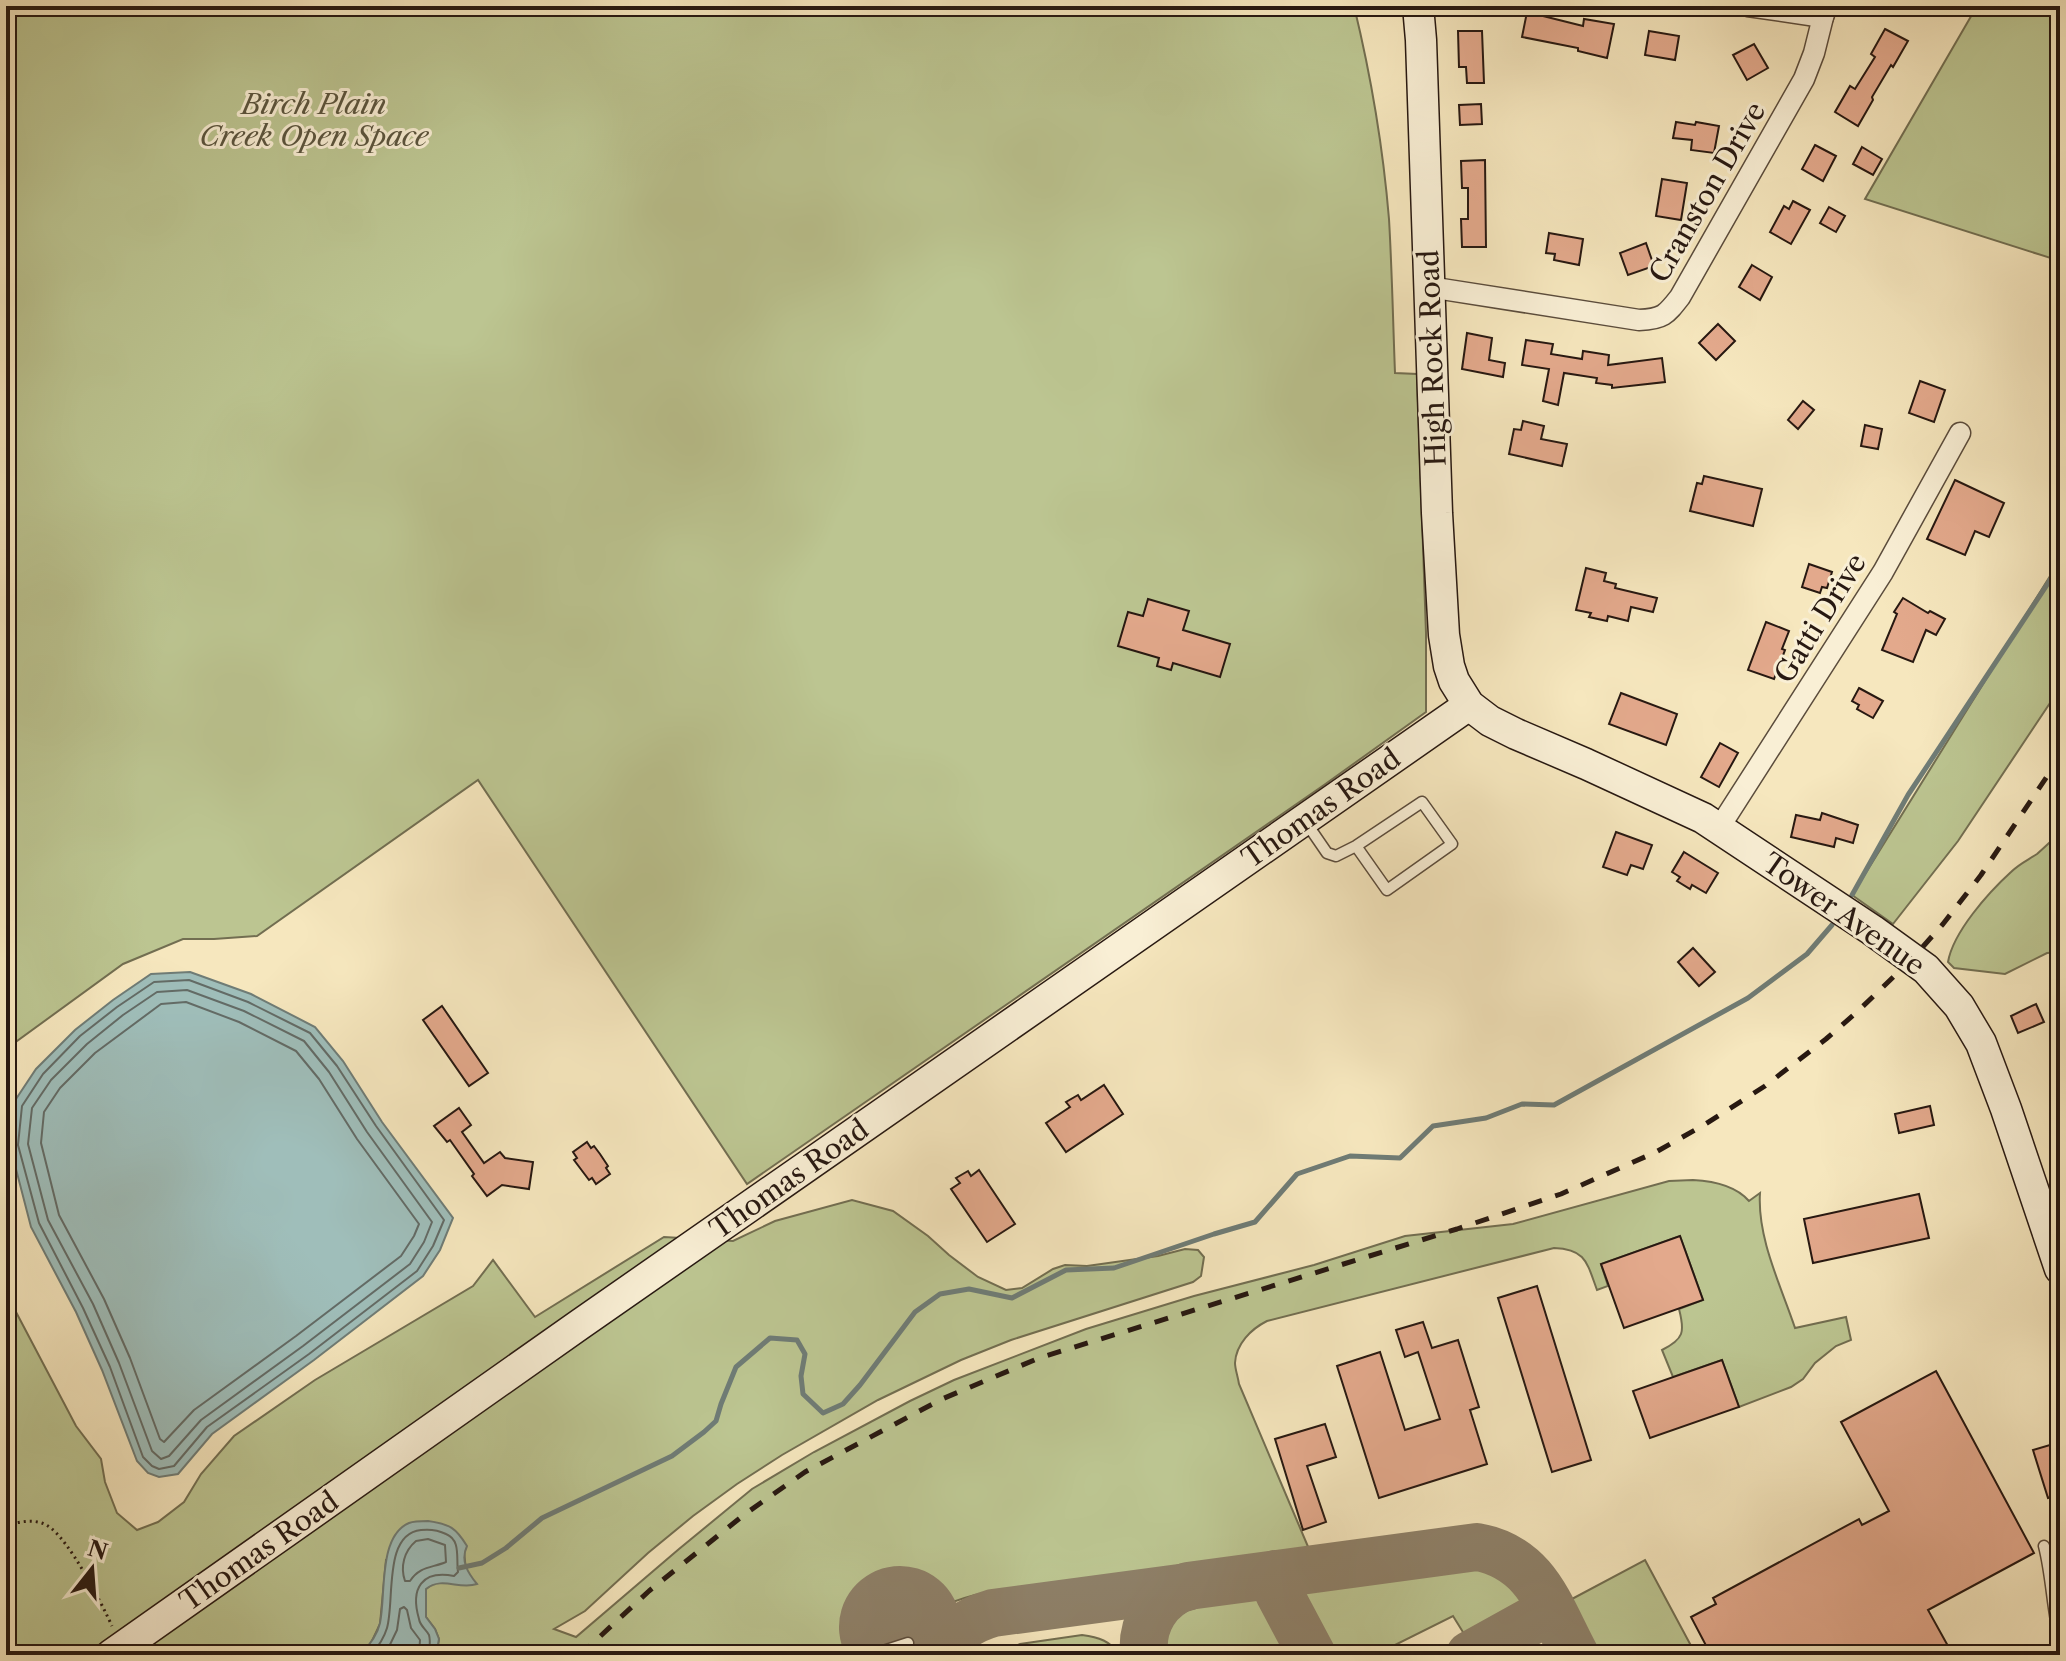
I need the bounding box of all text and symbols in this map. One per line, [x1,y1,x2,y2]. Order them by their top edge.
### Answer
park label: Birch Plain Creek Open Space [199,87,430,153]
street label: Cranston Drive [1642,96,1772,288]
street label: High Rock Road [1411,249,1453,467]
street label: Gatti Drive [1767,547,1873,689]
street label: Thomas Road [1235,741,1407,875]
street label: Tower Avenue [1756,846,1932,982]
street label: Thomas Road [703,1112,875,1246]
street label: Thomas Road [173,1484,345,1618]
north arrow [52,1529,132,1609]
text: N [85,1535,111,1566]

